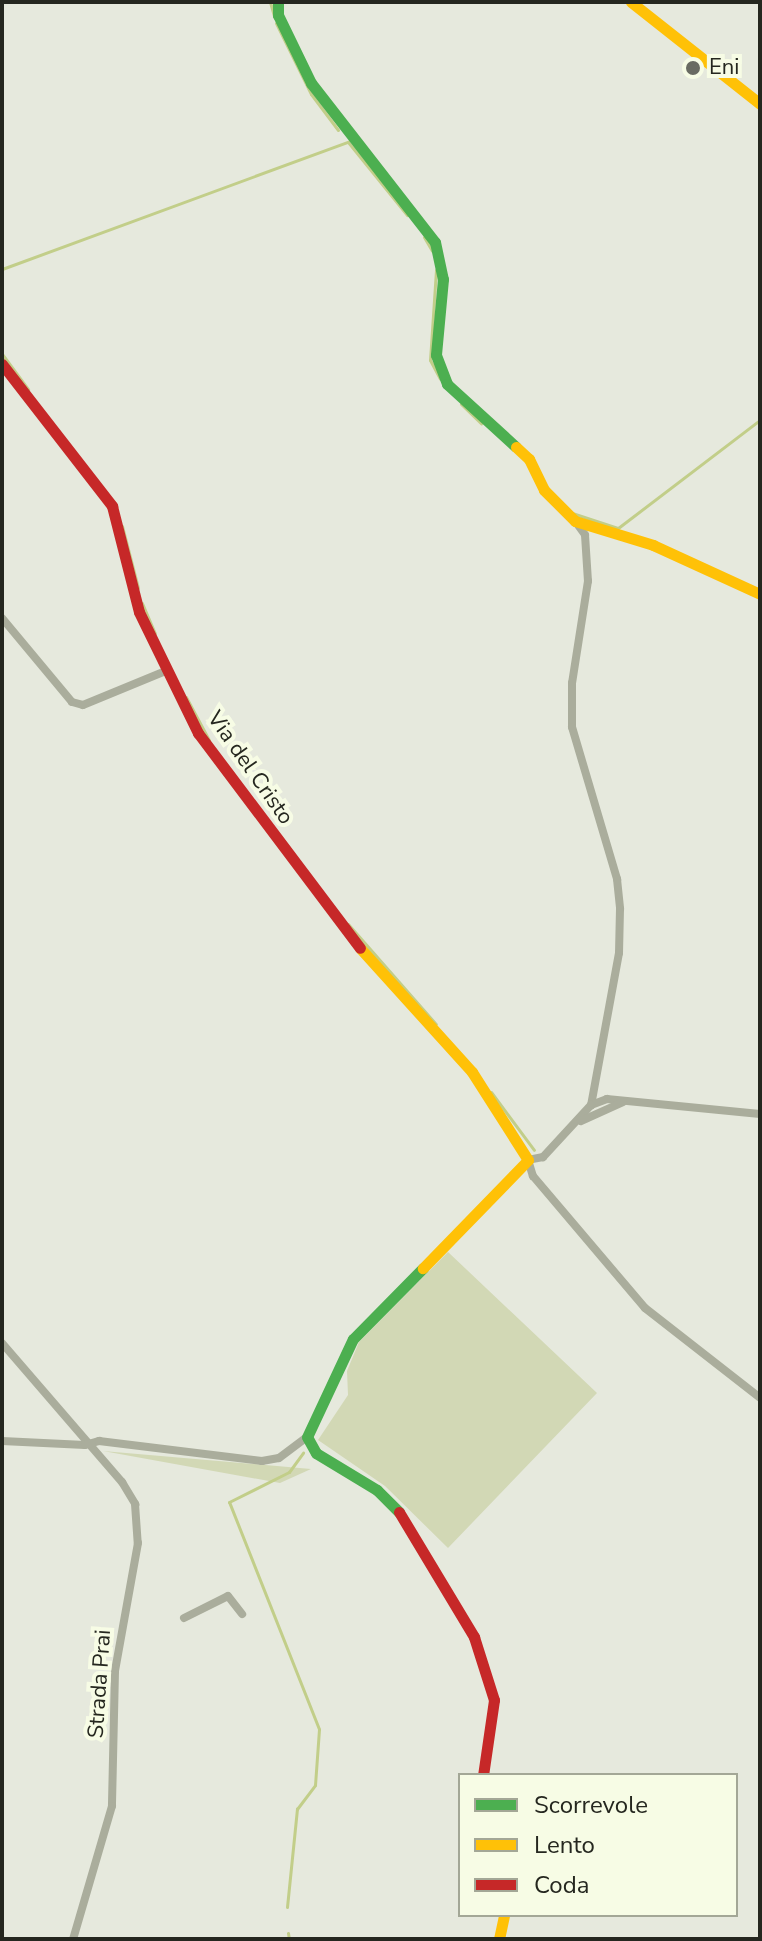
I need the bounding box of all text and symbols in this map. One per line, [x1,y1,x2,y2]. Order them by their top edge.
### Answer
place label: Eni [709,55,739,81]
marker: Eni [684,59,702,77]
street label: Via del Cristo [201,706,299,830]
street label: Strada Prai [83,1629,117,1739]
legend [458,1773,738,1917]
text: Scorrevole [534,1789,648,1821]
text: Lento [534,1829,595,1861]
text: Coda [534,1869,589,1901]

